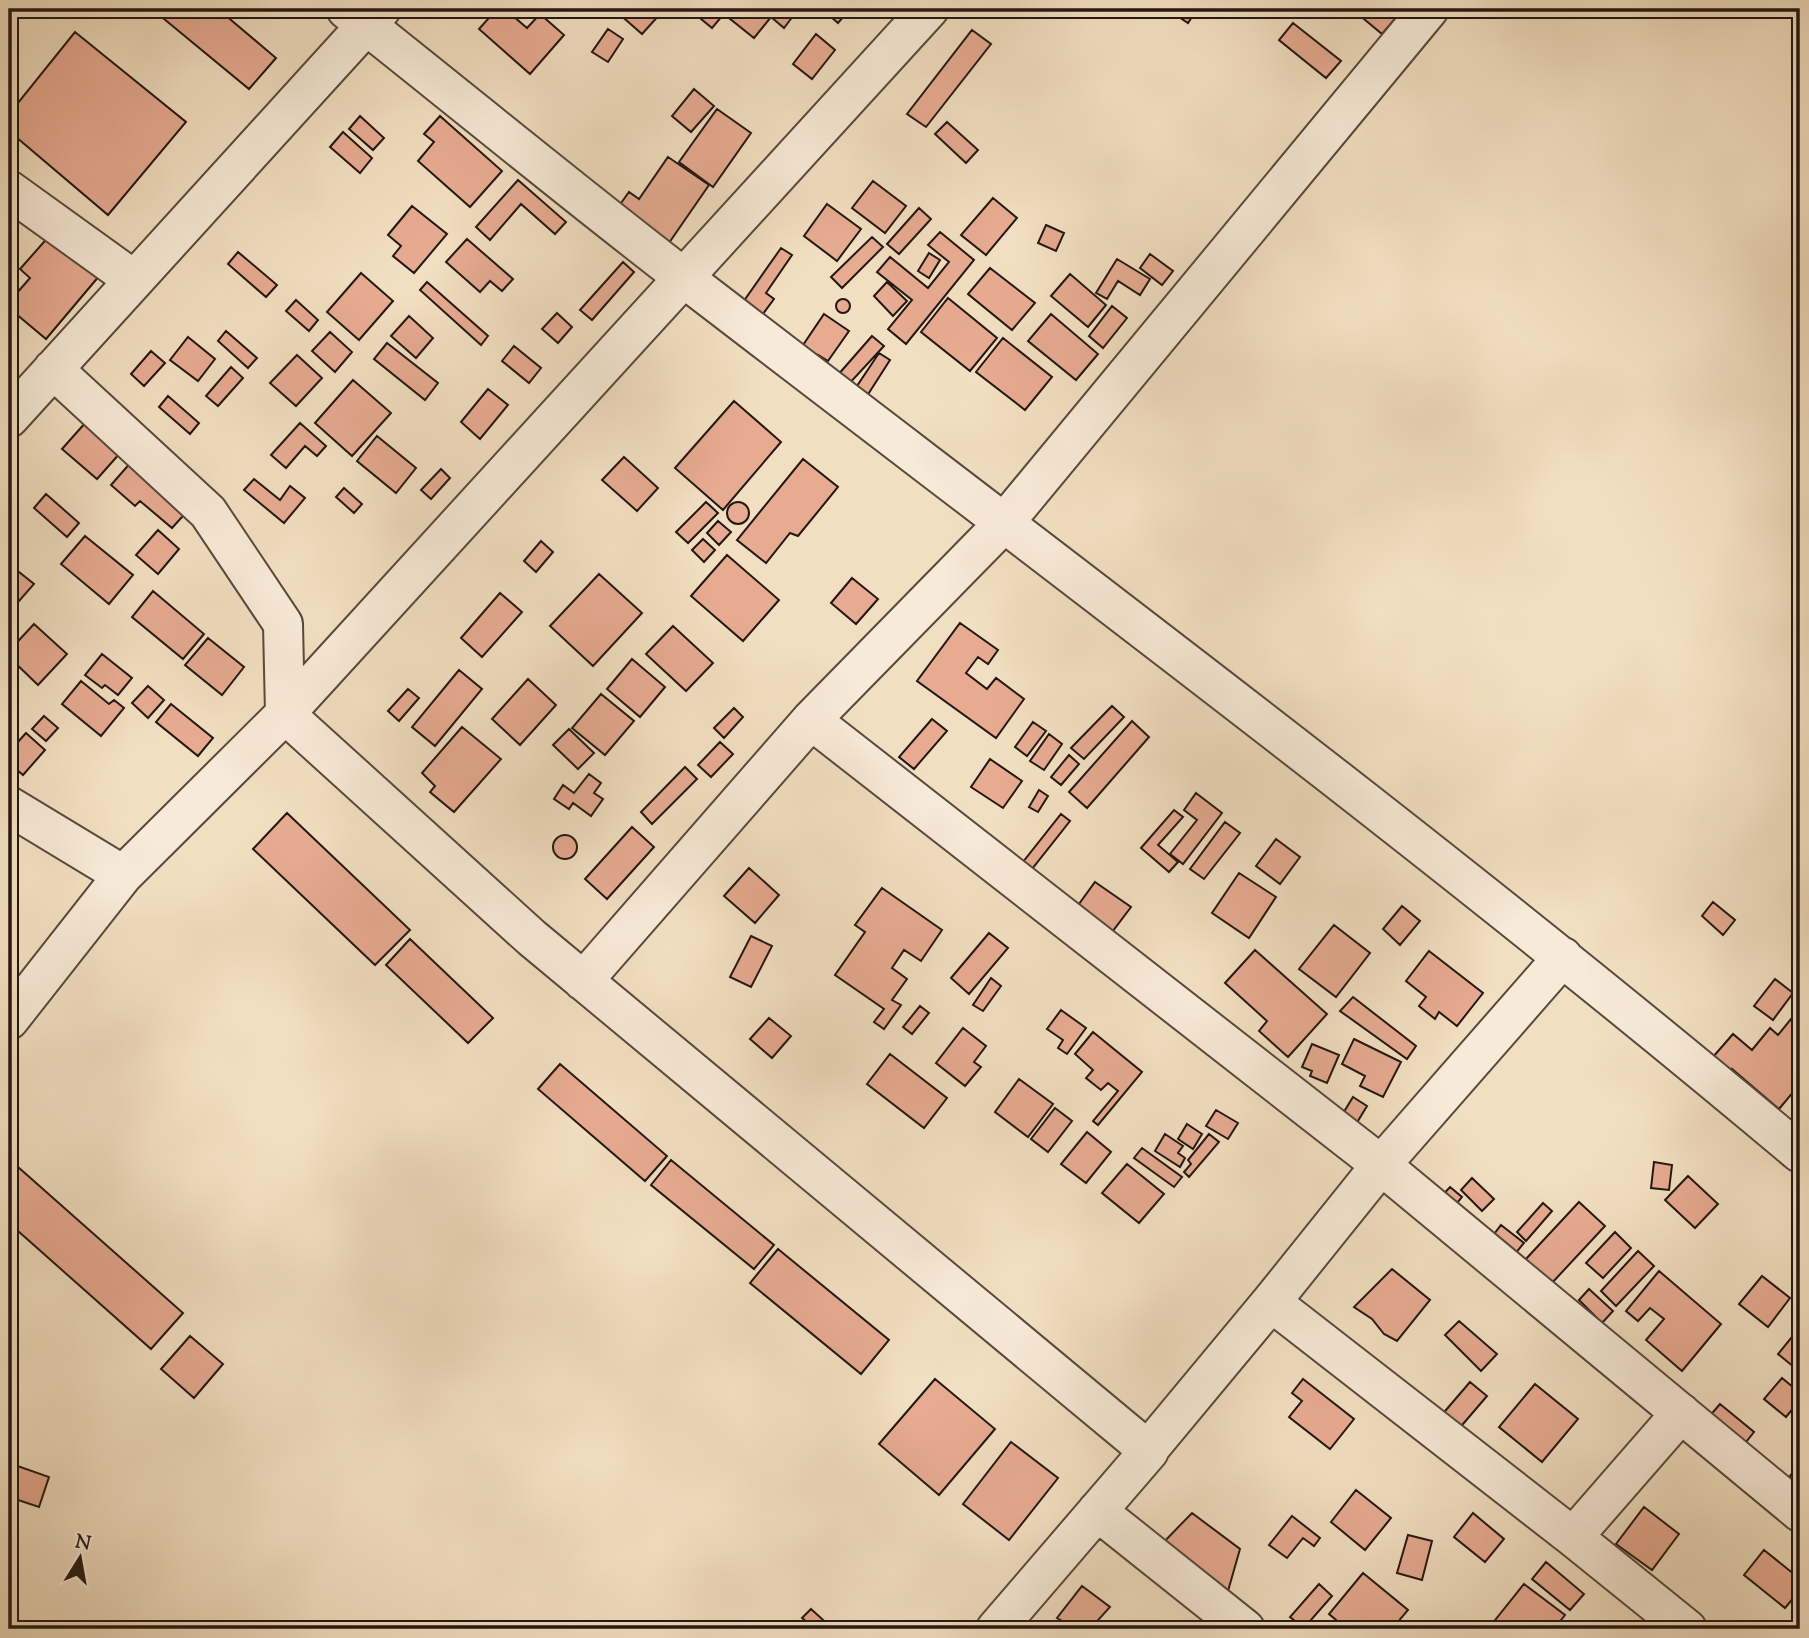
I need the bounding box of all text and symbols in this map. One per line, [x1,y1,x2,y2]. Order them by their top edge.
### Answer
north arrow [46,1522,116,1592]
text: N [73,1529,93,1558]

